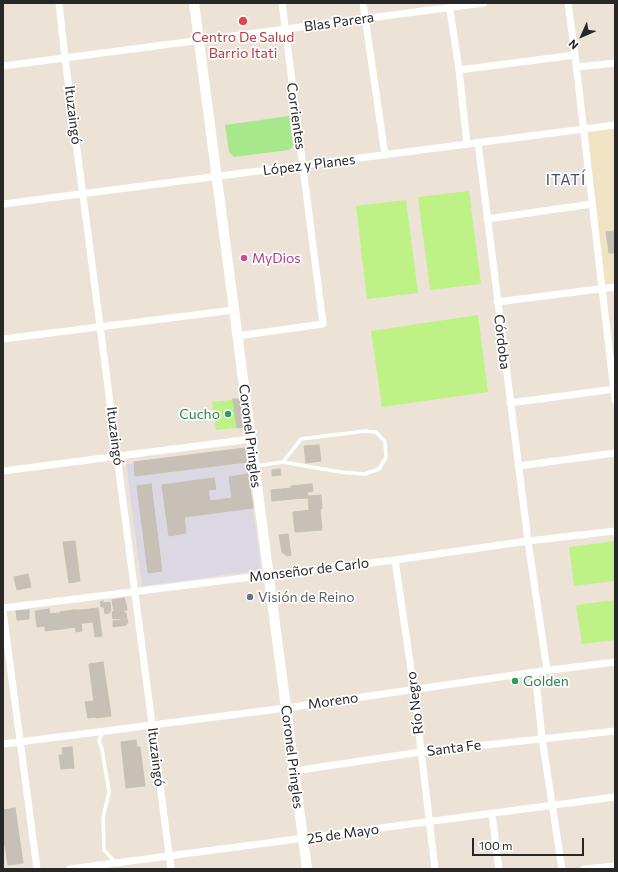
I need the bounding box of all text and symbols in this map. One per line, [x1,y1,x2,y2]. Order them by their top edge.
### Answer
street label: Blas Parera [303,9,375,35]
marker: Centro De Salud Barrio Itati [237,15,249,27]
north arrow [562,16,602,56]
place label: Centro De Salud Barrio Itati [192,29,294,62]
text: N [566,37,581,52]
street label: Corrientes [283,81,309,151]
street label: Ituzaingó [61,85,85,145]
street label: López y Planes [262,151,356,179]
district label: ITATÍ [546,171,586,189]
place label: MyDios [252,250,301,266]
marker: MyDios [239,253,249,263]
street label: Córdoba [490,314,514,370]
street label: Coronel Pringles [235,383,265,489]
street label: Ituzaingó [103,406,127,466]
place label: Cucho [179,406,220,422]
marker: Cucho [223,409,233,419]
street label: Monseñor de Carlo [248,554,370,586]
place label: Visión de Reino [258,589,355,605]
marker: Visión de Reino [245,592,255,602]
street label: Río Negro [403,671,427,735]
place label: Golden [523,673,569,689]
marker: Golden [510,676,520,686]
street label: Moreno [307,689,359,713]
street label: Coronel Pringles [277,704,307,810]
street label: Ituzaingó [144,727,168,787]
street label: Santa Fe [426,736,482,760]
street label: 25 de Mayo [306,821,380,847]
scale bar [474,830,586,856]
text: 100 m [479,838,513,852]

